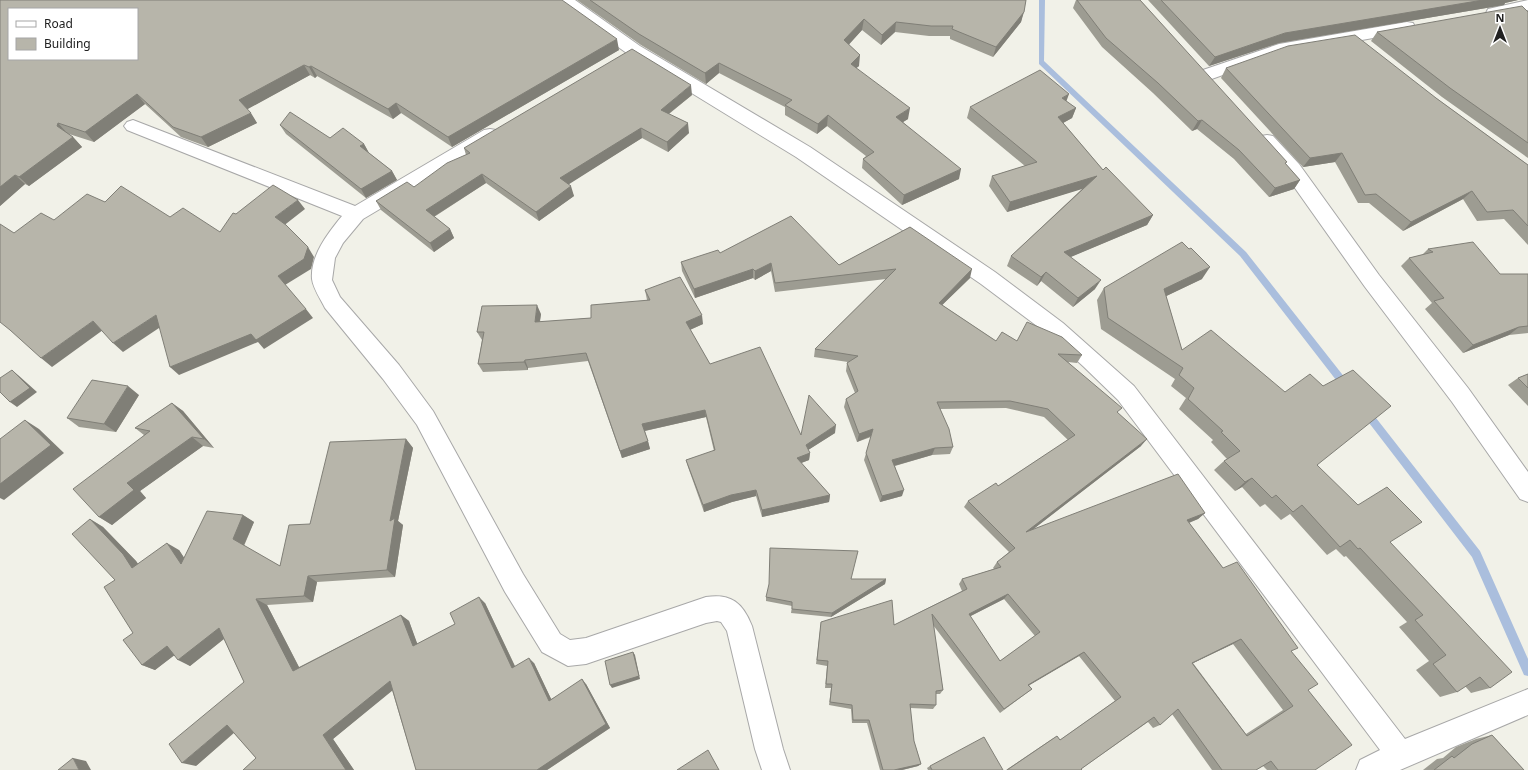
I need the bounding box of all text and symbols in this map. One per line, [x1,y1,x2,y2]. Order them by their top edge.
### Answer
legend [8,8,138,60]
north arrow [1480,8,1520,48]
text: N [1496,10,1504,25]
text: Road [44,15,73,32]
text: Building [44,35,91,52]

